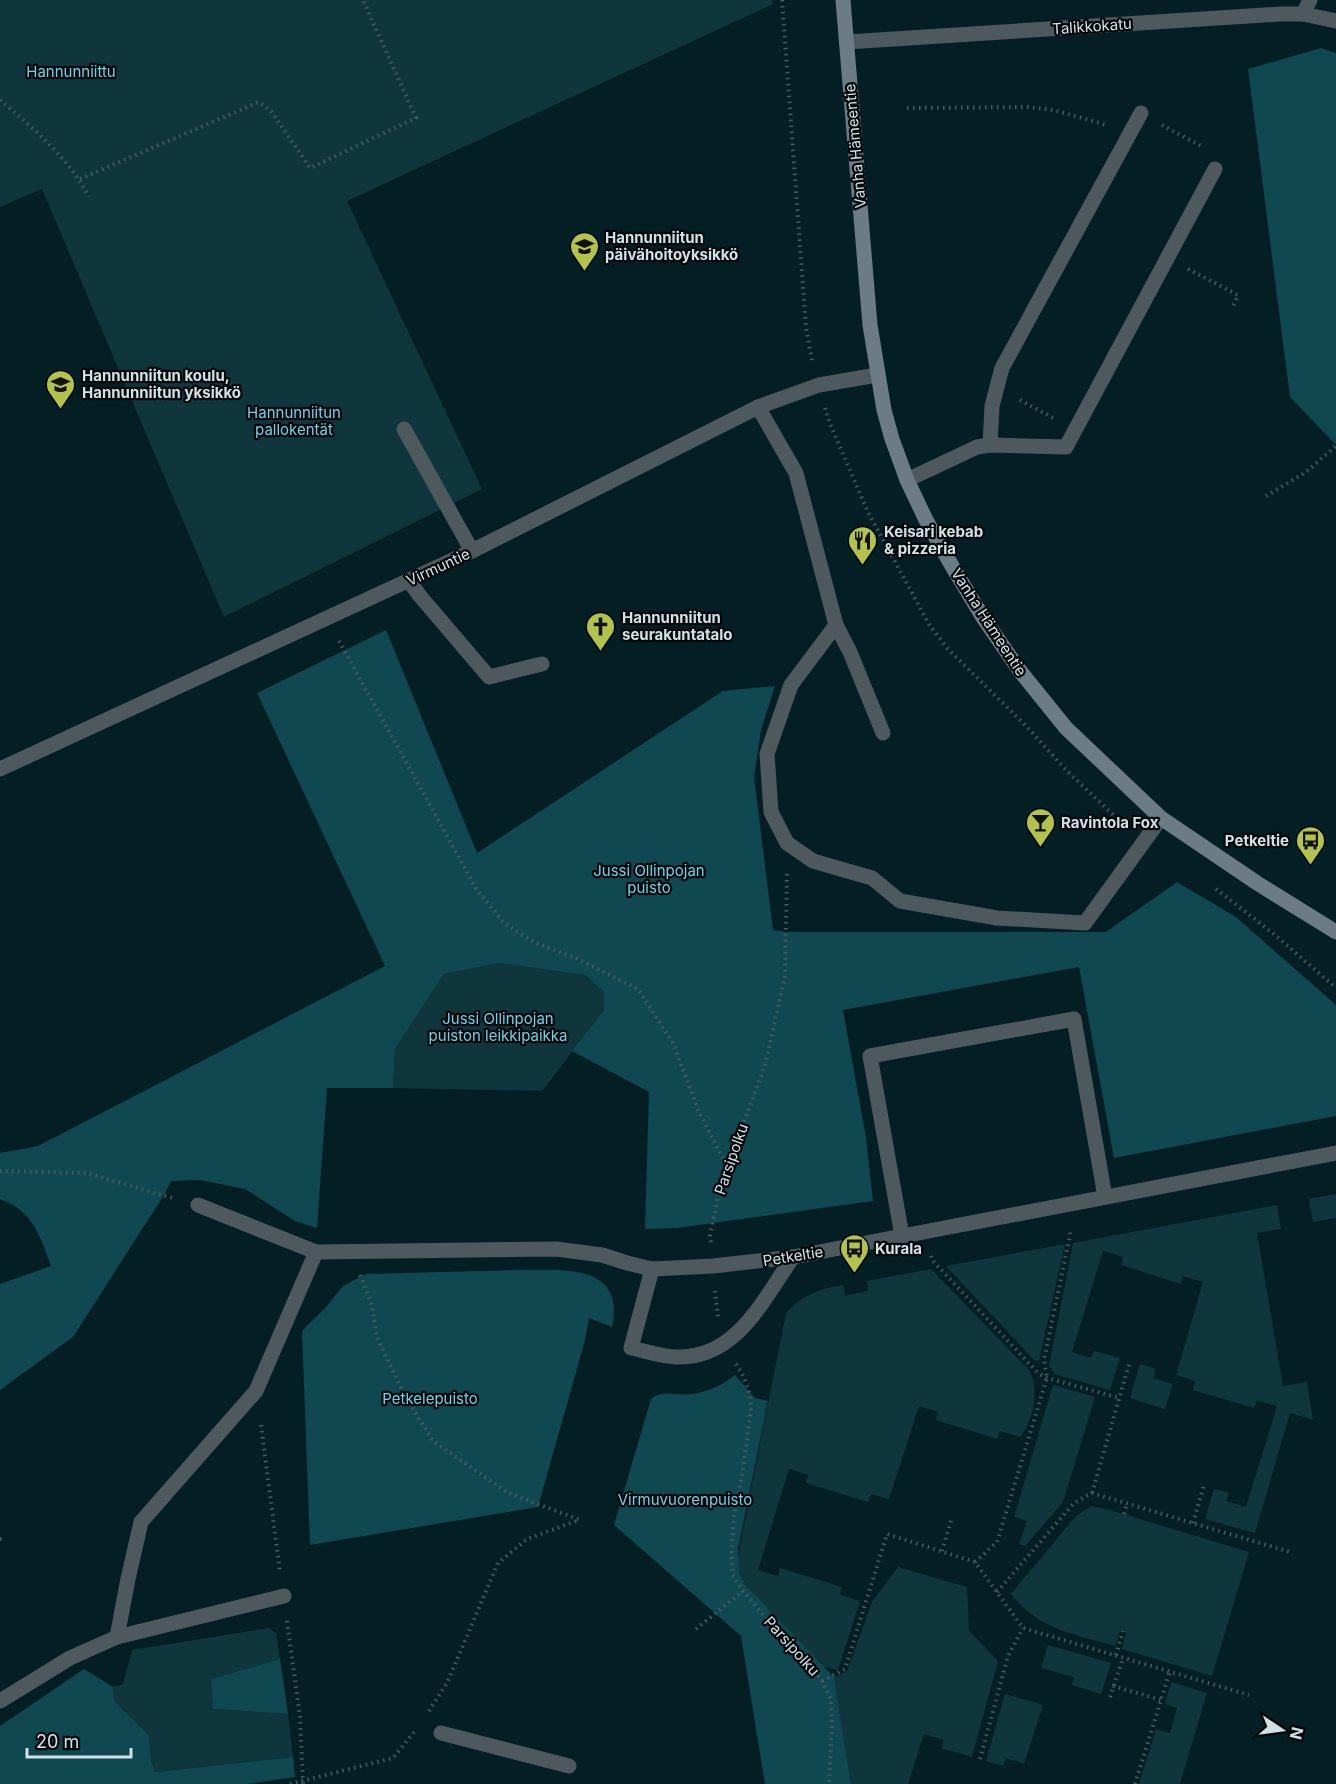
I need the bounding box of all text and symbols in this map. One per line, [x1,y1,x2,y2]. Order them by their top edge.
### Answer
street label: Talikkokatu [1052,14,1132,38]
park label: Hannunniittu [26,62,116,81]
street label: Vanha Hämeentie [840,83,870,209]
place label: Hannunniitun päivähoitoyksikkö [605,228,738,264]
school or university icon: Hannunniitun päivähoitoyksikkö [568,230,600,272]
place label: Hannunniitun koulu, Hannunniitun yksikkö [82,366,241,402]
school or university icon: Hannunniitun koulu, Hannunniitun yksikkö [45,368,77,410]
park label: Hannunniitun pallokentät [247,403,341,439]
place label: Keisari kebab & pizzeria [884,522,983,558]
restaurant icon: Keisari kebab & pizzeria [847,524,879,566]
street label: Virmuntie [403,544,473,590]
street label: Vanha Hämeentie [947,565,1031,679]
place label: Hannunniitun seurakuntatalo [622,608,732,644]
church icon: Hannunniitun seurakuntatalo [585,610,617,652]
bar icon: Ravintola Fox [1024,806,1056,848]
place label: Ravintola Fox [1061,813,1159,832]
bus stop icon: Petkeltie [1294,824,1326,866]
place label: Petkeltie [1225,831,1289,850]
park label: Jussi Ollinpojan puisto [593,861,705,897]
park label: Jussi Ollinpojan puiston leikkipaikka [429,1009,567,1045]
street label: Parsipolku [710,1121,752,1197]
bus stop icon: Kurala [838,1232,870,1274]
place label: Kurala [875,1239,922,1258]
street label: Petkeltie [761,1242,825,1270]
park label: Petkelepuisto [382,1389,478,1408]
park label: Virmuvuorenpuisto [618,1490,752,1509]
street label: Parsipolku [760,1612,824,1680]
north arrow [1252,1700,1312,1760]
scale bar [27,1721,130,1759]
text: N [1285,1725,1308,1742]
text: 20 m [36,1731,79,1752]

